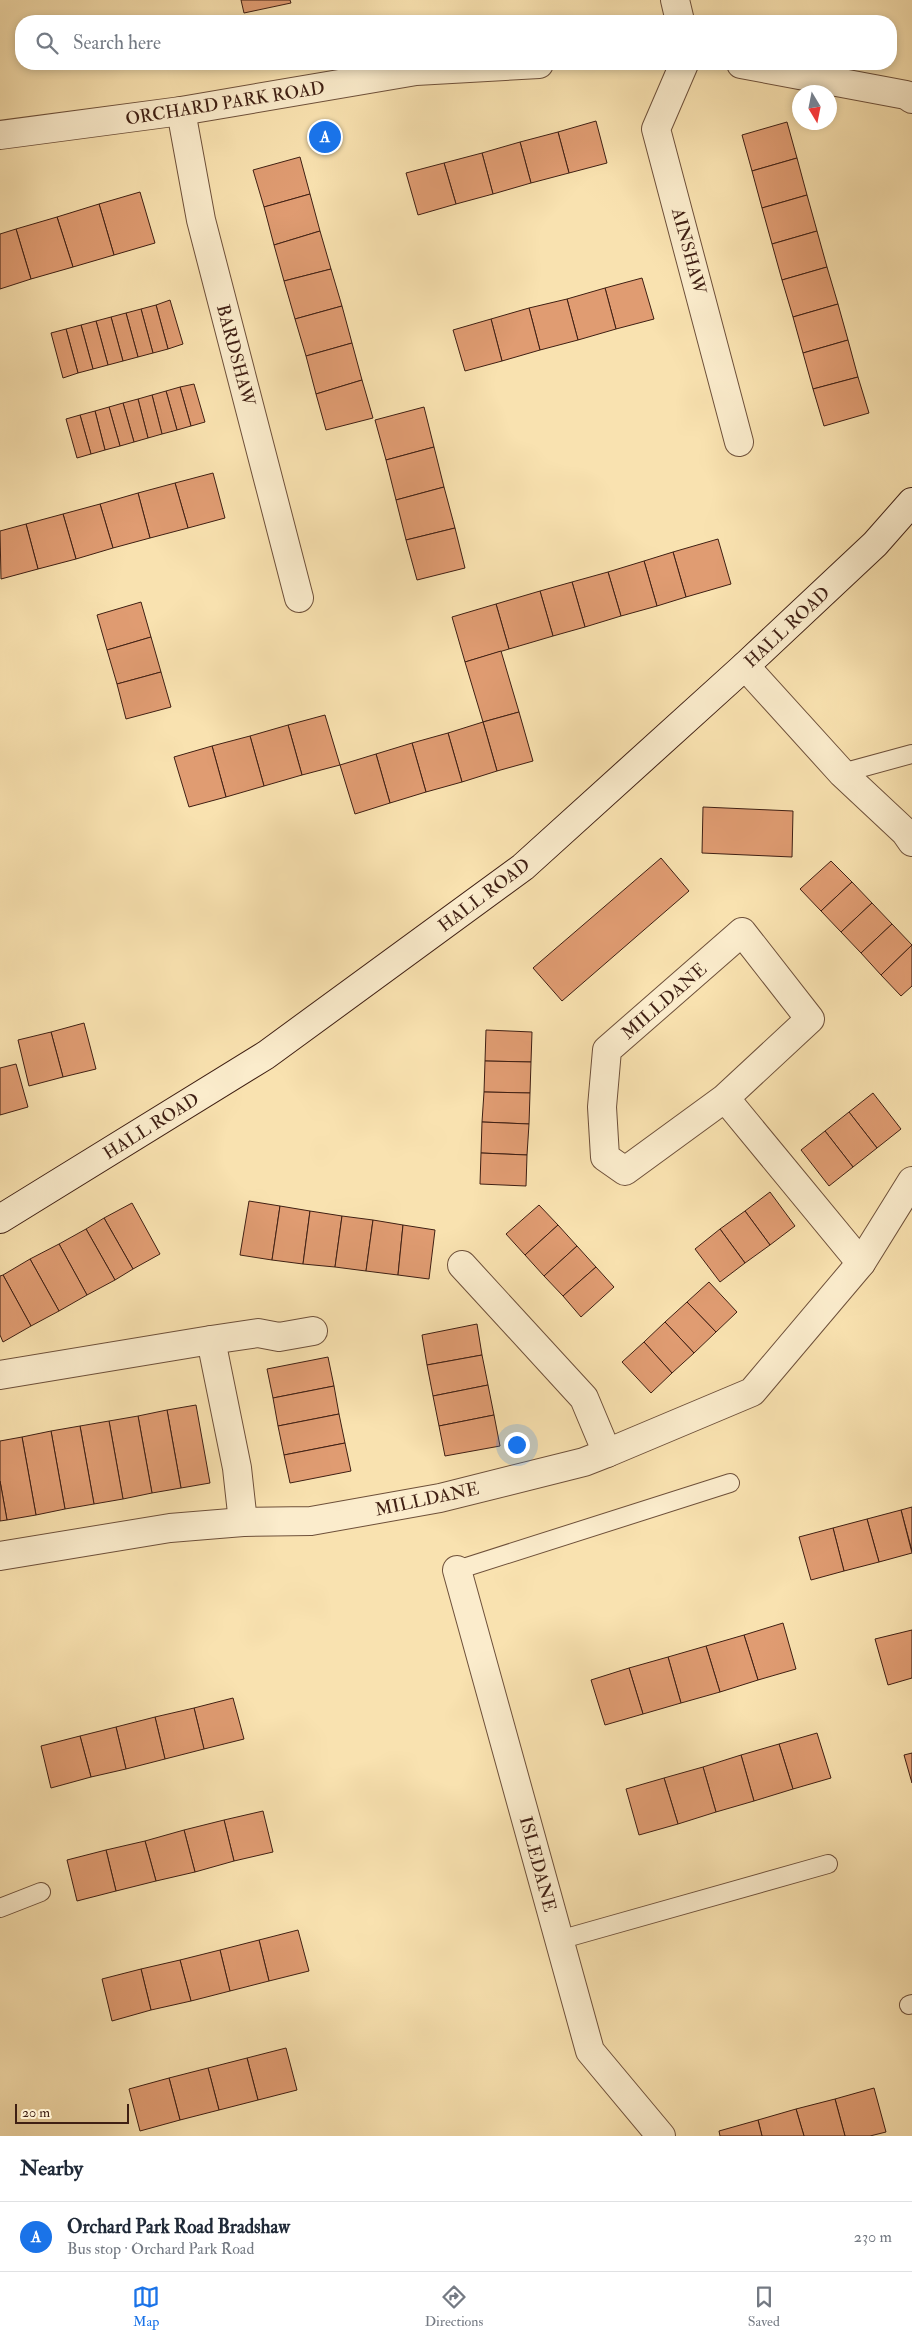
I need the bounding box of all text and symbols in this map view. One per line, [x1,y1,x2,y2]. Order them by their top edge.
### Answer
search box [15,15,897,70]
icon: search [33,29,61,57]
text: Search here [73,31,161,55]
street label: ORCHARD PARK ROAD [124,76,326,131]
north arrow [792,85,837,130]
pin: A [309,118,341,156]
street label: AINSHAW [666,205,711,297]
street label: BARDSHAW [211,302,260,409]
street label: HALL ROAD [740,582,835,673]
street label: HALL ROAD [434,853,535,937]
street label: MILLDANE [617,958,712,1045]
street label: HALL ROAD [99,1088,204,1165]
your location [504,1432,530,1458]
street label: MILLDANE [373,1477,481,1522]
street label: ISLEDANE [514,1814,561,1915]
scale bar [15,2101,129,2124]
text: 20 m [22,2104,50,2121]
text: Nearby [20,2155,83,2182]
text: Orchard Park Road Bradshaw [67,2215,290,2239]
text: A [31,2227,41,2247]
text: 230 m [854,2227,892,2247]
text: Bus stop · Orchard Park Road [67,2239,254,2259]
tab: Map [132,2283,160,2330]
tab: Directions [425,2283,483,2330]
tab: Saved [748,2283,780,2330]

